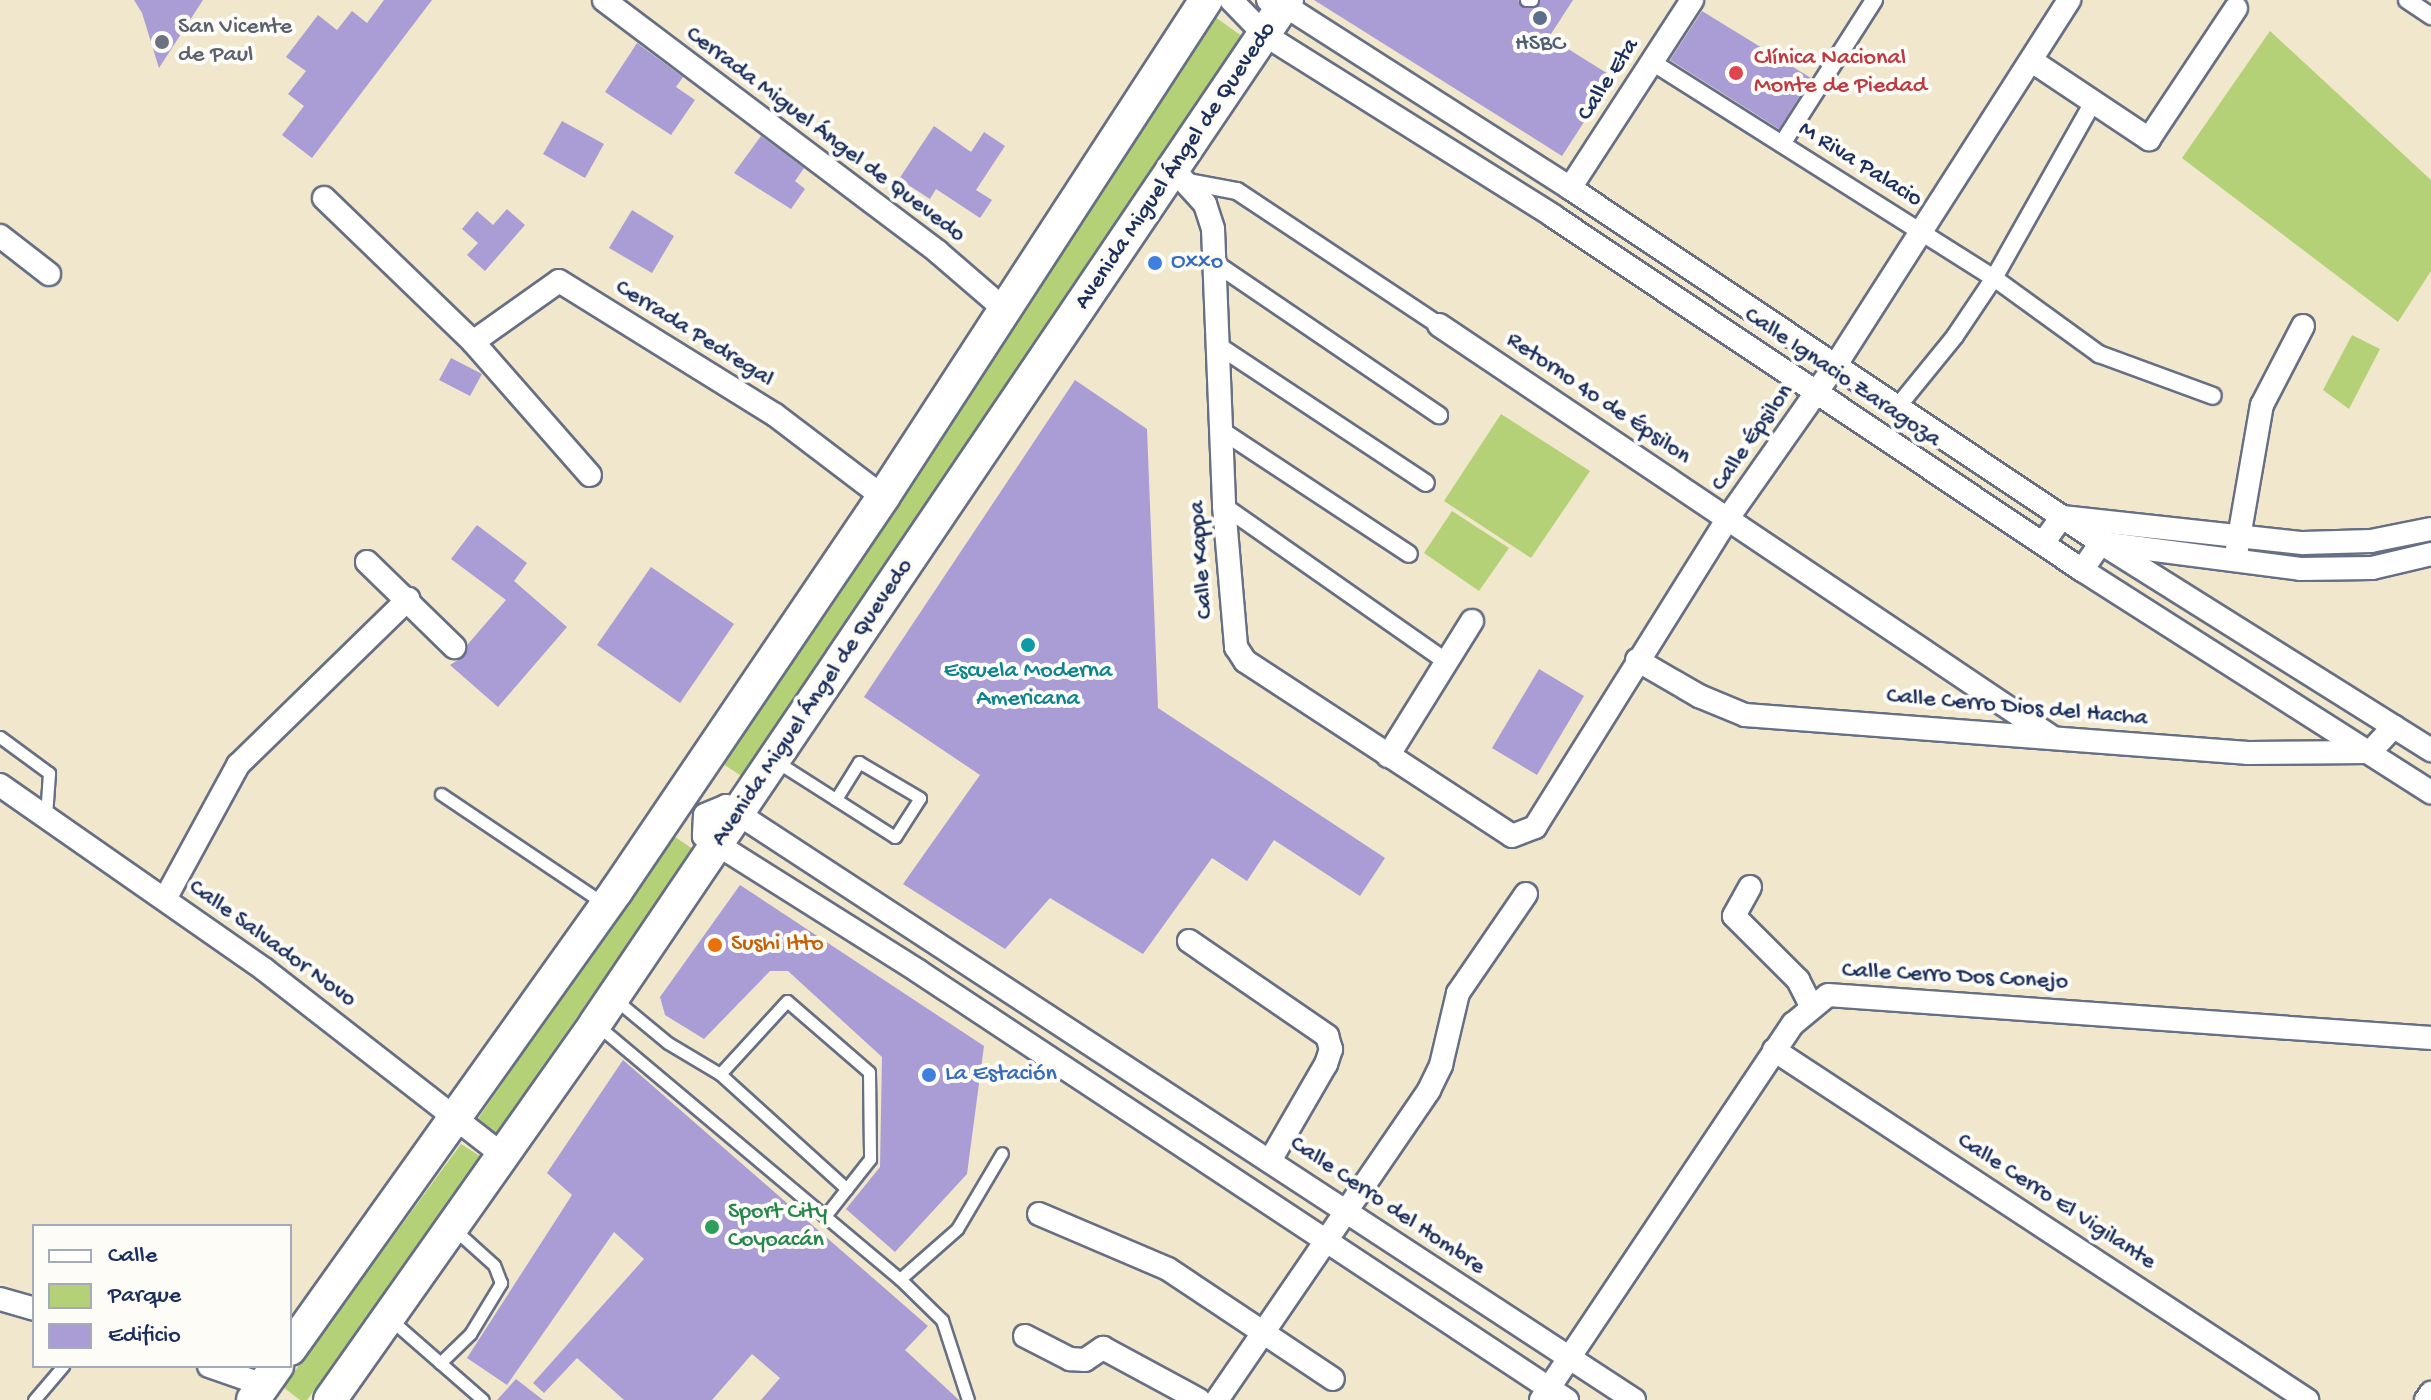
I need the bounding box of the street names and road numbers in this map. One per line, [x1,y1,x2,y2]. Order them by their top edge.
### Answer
street label: Avenida Miguel Ángel de Quevedo [1069,17,1283,315]
street label: Cerrada Miguel Ángel de Quevedo [679,20,971,250]
street label: Calle Eta [1572,33,1646,127]
street label: M Riva Palacio [1793,116,1927,214]
street label: Cerrada Pedregal [609,274,779,394]
street label: Calle Ignacio Zaragoza [1738,301,1946,455]
street label: Retorno 4o de Épsilon [1500,326,1696,472]
street label: Calle Épsilon [1705,379,1801,497]
street label: Calle Kappa [1184,500,1220,620]
street label: Avenida Miguel Ángel de Quevedo [706,554,920,852]
street label: Calle Cerro Dios del Hacha [1885,682,2149,734]
street label: Calle Salvador Novo [182,873,362,1015]
street label: Calle Cerro Dos Conejo [1841,957,2069,997]
street label: Calle Cerro El Vigilante [1951,1127,2161,1277]
street label: Calle Cerro del Hombre [1284,1130,1490,1282]

